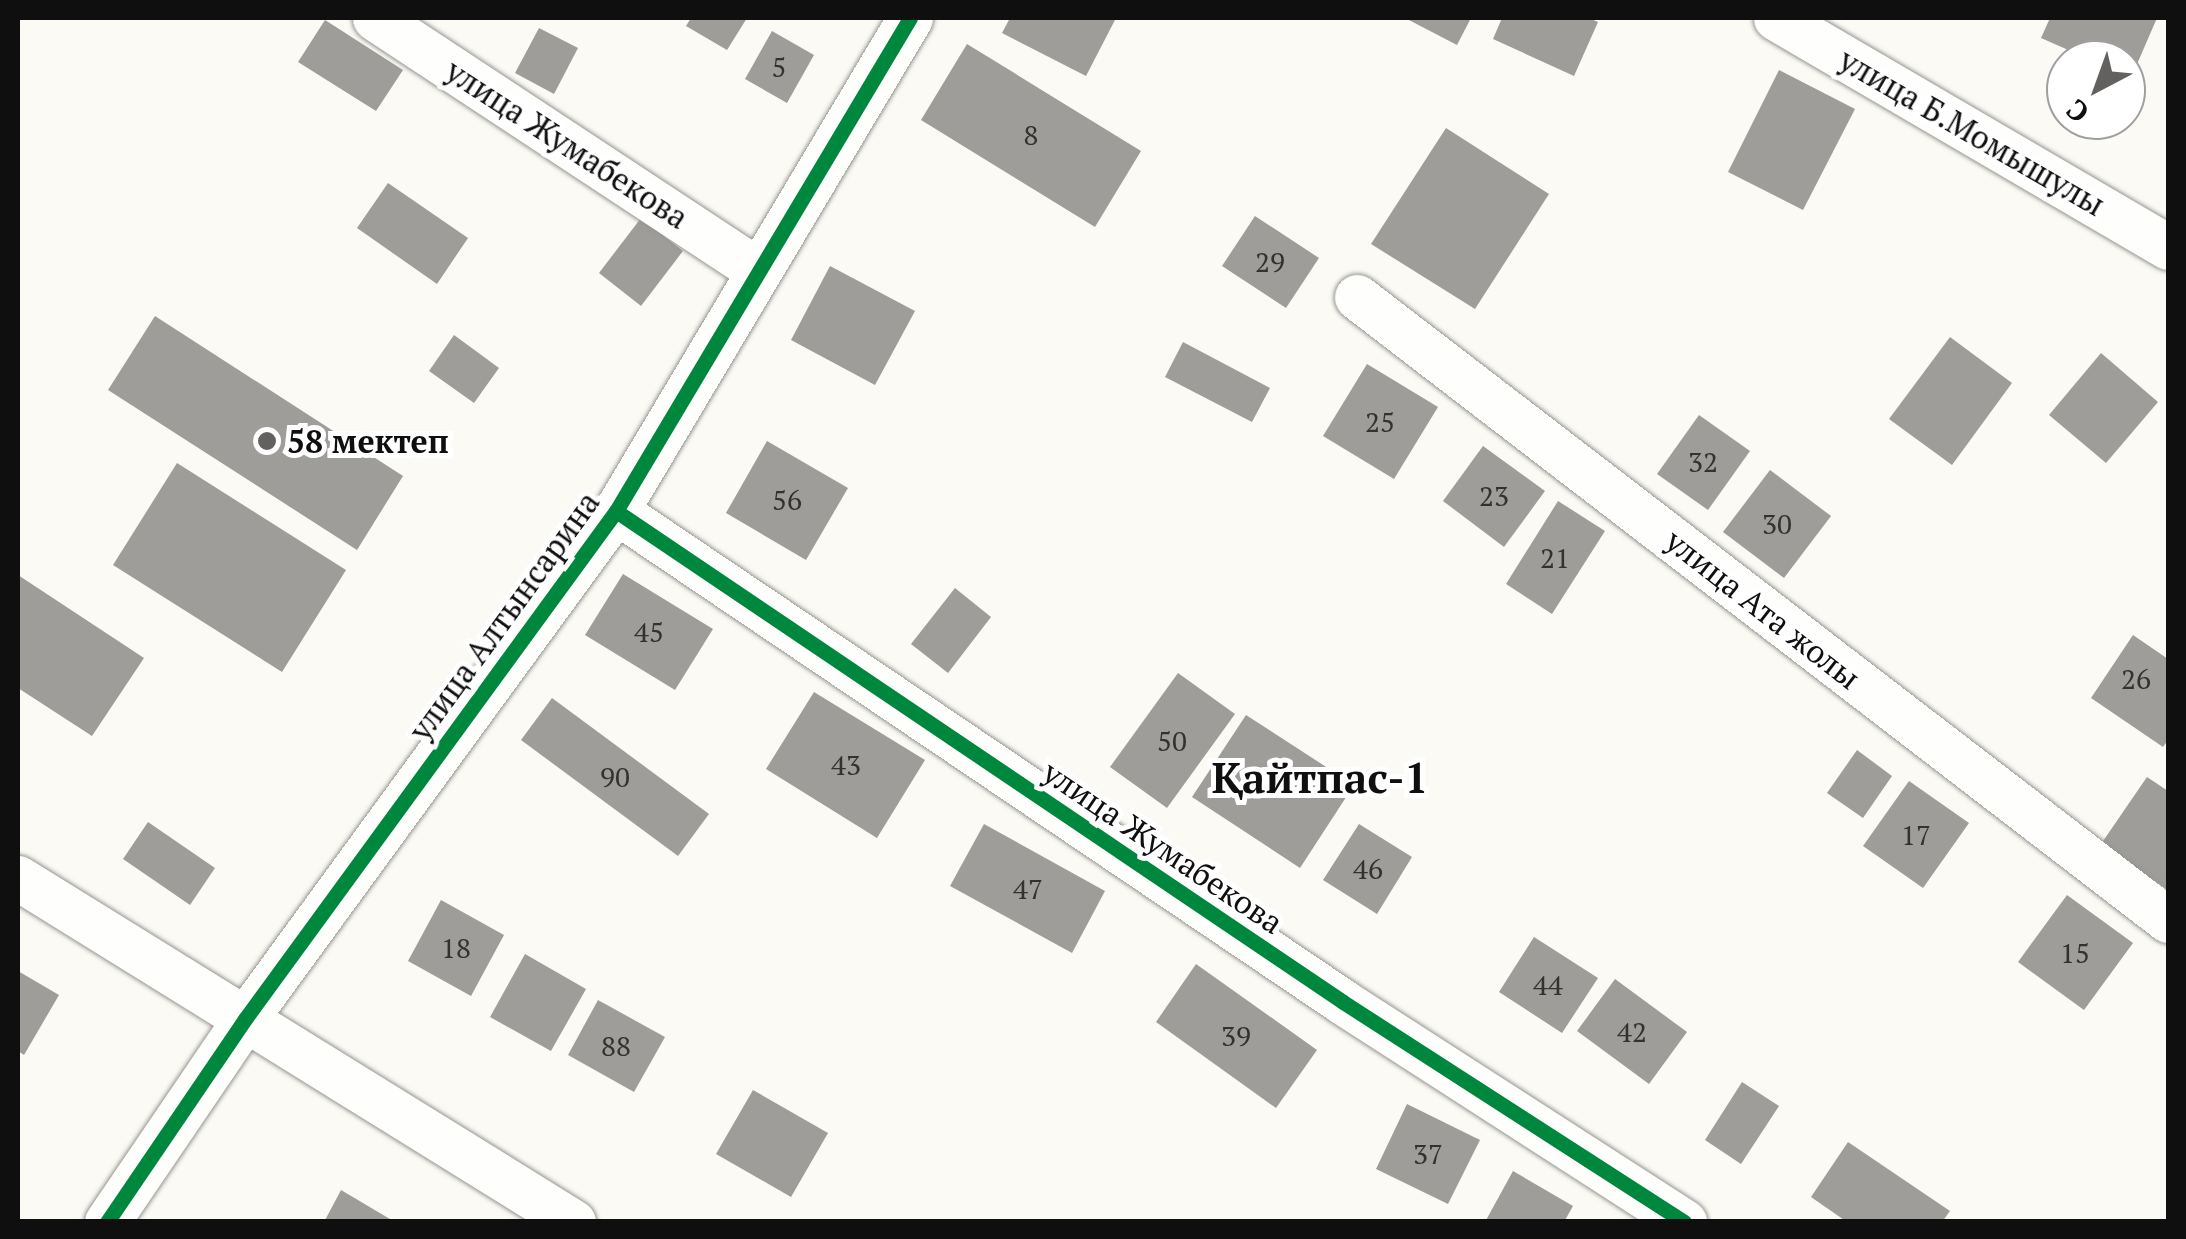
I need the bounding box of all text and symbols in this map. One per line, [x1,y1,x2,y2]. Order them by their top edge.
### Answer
street label: улица Б.Момышулы [1832,40,2112,224]
north arrow [2046,40,2146,140]
house number: 5 [772,50,786,84]
street label: улица Жумабекова [439,51,695,237]
text: С [2058,92,2096,131]
house number: 8 [1024,118,1038,152]
house number: 29 [1255,245,1285,279]
house number: 25 [1365,405,1395,439]
place label: 58 мектеп [287,422,449,460]
marker: 58 мектеп [256,430,278,452]
house number: 32 [1688,445,1718,479]
house number: 23 [1479,479,1509,513]
house number: 56 [772,483,802,517]
street label: улица Алтынсарина [401,484,607,748]
house number: 30 [1762,507,1792,541]
street label: улица Ата жолы [1658,521,1868,697]
house number: 21 [1540,541,1570,575]
house number: 45 [634,615,664,649]
house number: 26 [2121,662,2151,696]
house number: 50 [1157,724,1187,758]
house number: 43 [831,748,861,782]
street label: улица Жумабекова [1036,752,1290,942]
district label: Қайтпас-1 [1212,752,1428,802]
house number: 90 [600,760,630,794]
house number: 17 [1901,818,1931,852]
house number: 46 [1353,852,1383,886]
house number: 47 [1013,872,1043,906]
house number: 18 [441,931,471,965]
house number: 15 [2060,936,2090,970]
house number: 44 [1533,968,1563,1002]
house number: 42 [1617,1015,1647,1049]
house number: 39 [1221,1019,1251,1053]
house number: 88 [601,1029,631,1063]
house number: 37 [1413,1137,1443,1171]

